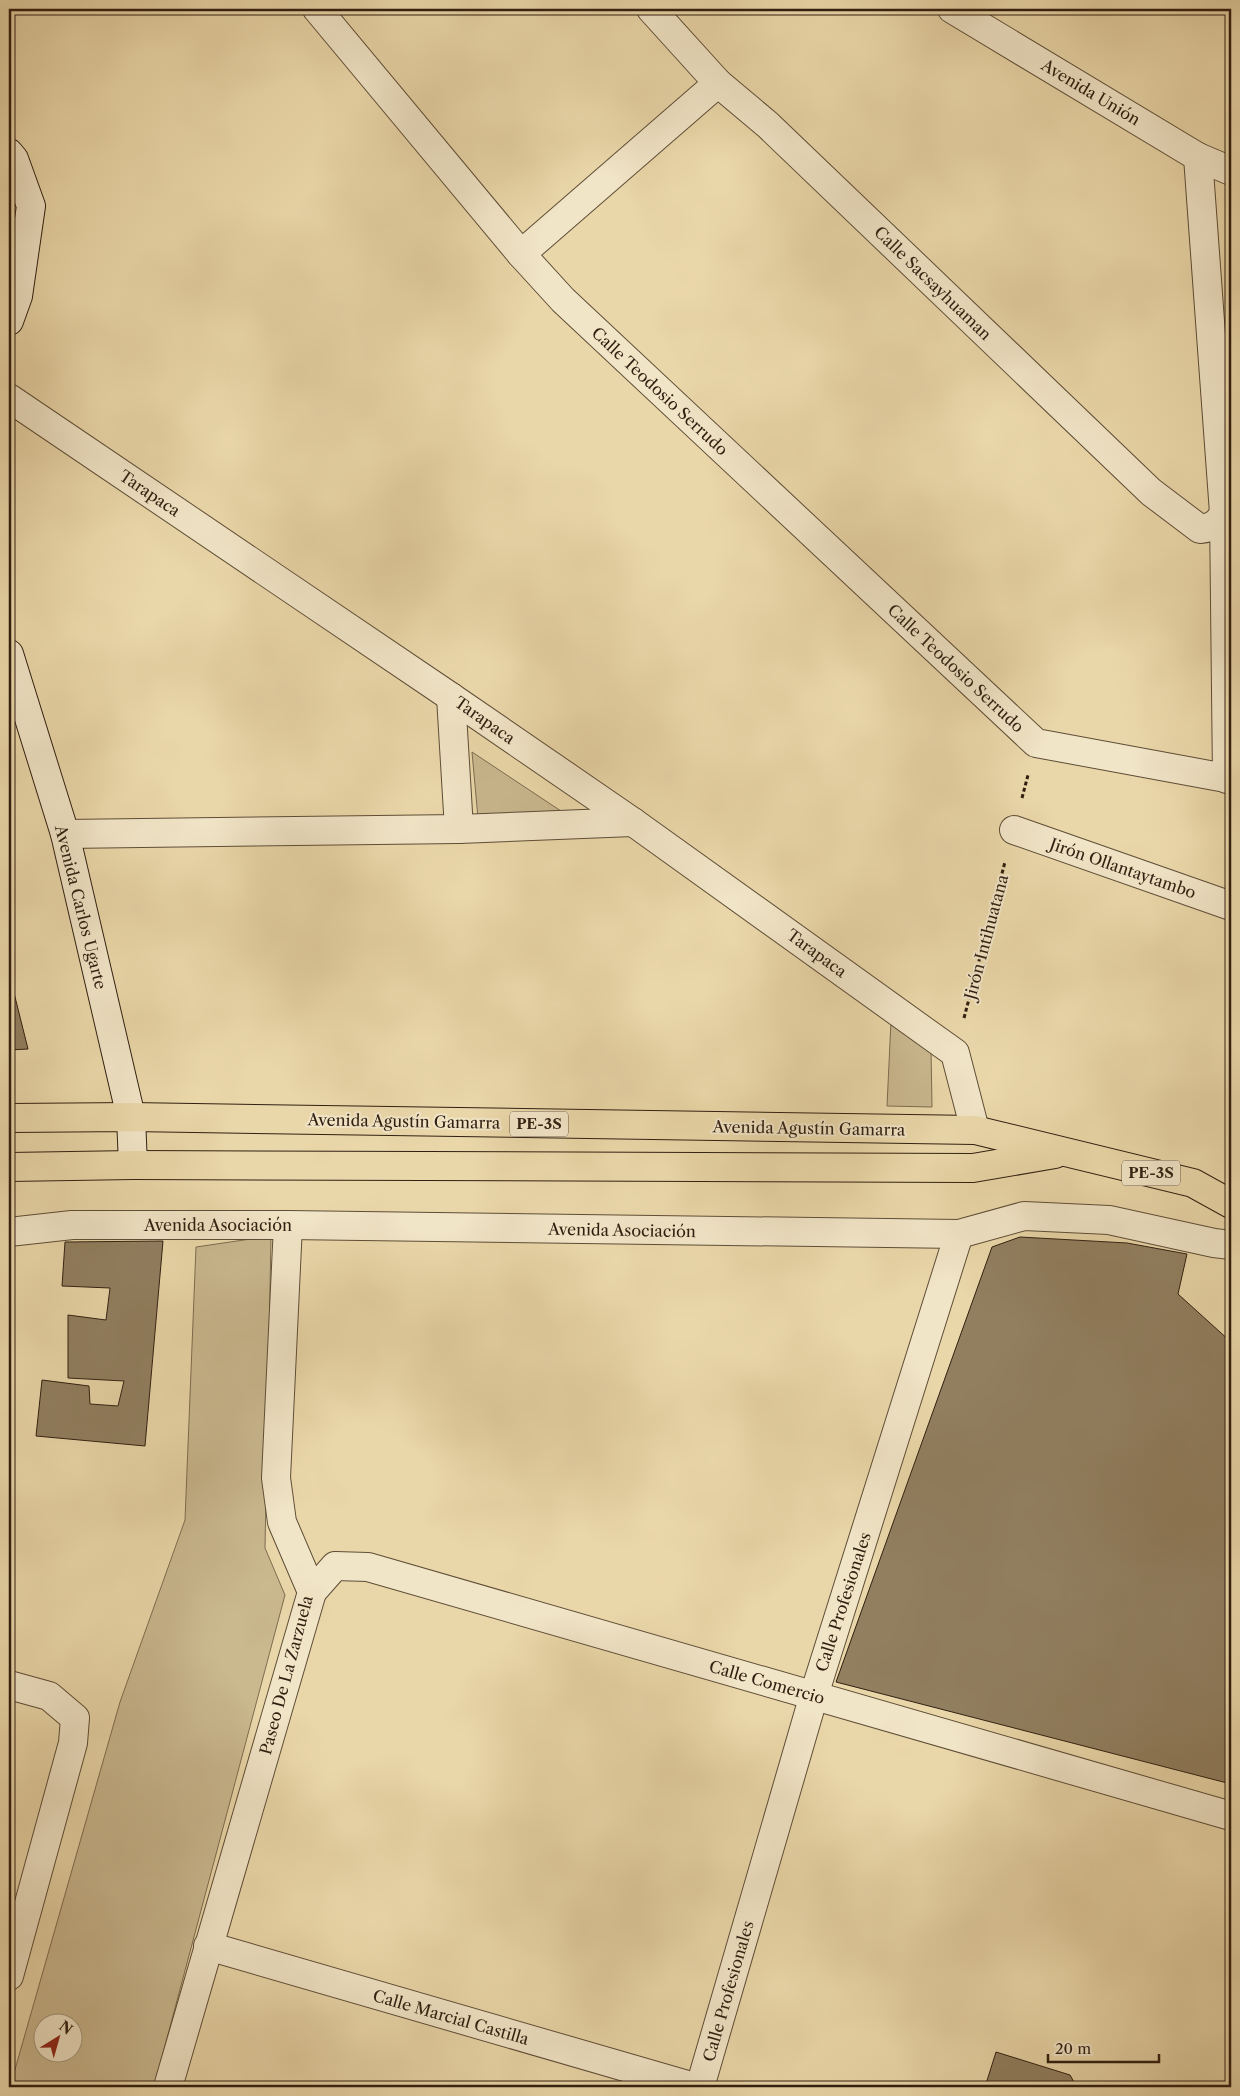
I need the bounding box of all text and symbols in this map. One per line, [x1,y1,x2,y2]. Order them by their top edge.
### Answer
street label: Avenida Unión [1037,54,1144,129]
street label: Calle Sacsayhuaman [870,222,996,344]
street label: Calle Teodosio Serrudo [588,323,732,460]
street label: Tarapaca [116,465,185,521]
street label: Calle Teodosio Serrudo [884,600,1028,737]
street label: Tarapaca [451,692,520,748]
street label: Avenida Carlos Ugarte [51,822,111,991]
street label: Jirón Ollantaytambo [1044,833,1199,902]
street label: Jirón Intihuatana [959,872,1012,1005]
street label: Tarapaca [783,925,851,982]
street label: Avenida Agustín Gamarra [306,1109,501,1133]
road number: PE-3S [510,1112,568,1136]
street label: Avenida Agustín Gamarra [711,1116,906,1140]
road number: PE-3S [1122,1160,1180,1186]
street label: Avenida Asociación [143,1215,292,1235]
street label: Avenida Asociación [547,1219,696,1241]
street label: Calle Profesionales [811,1530,875,1674]
street label: Paseo De La Zarzuela [255,1593,317,1757]
street label: Calle Comercio [707,1656,827,1708]
street label: Calle Profesionales [698,1918,758,2064]
street label: Calle Marcial Castilla [371,1985,532,2049]
north arrow [32,2014,82,2064]
text: N [56,2017,76,2038]
scale bar [1048,2031,1159,2063]
text: 20 m [1055,2039,1091,2058]

